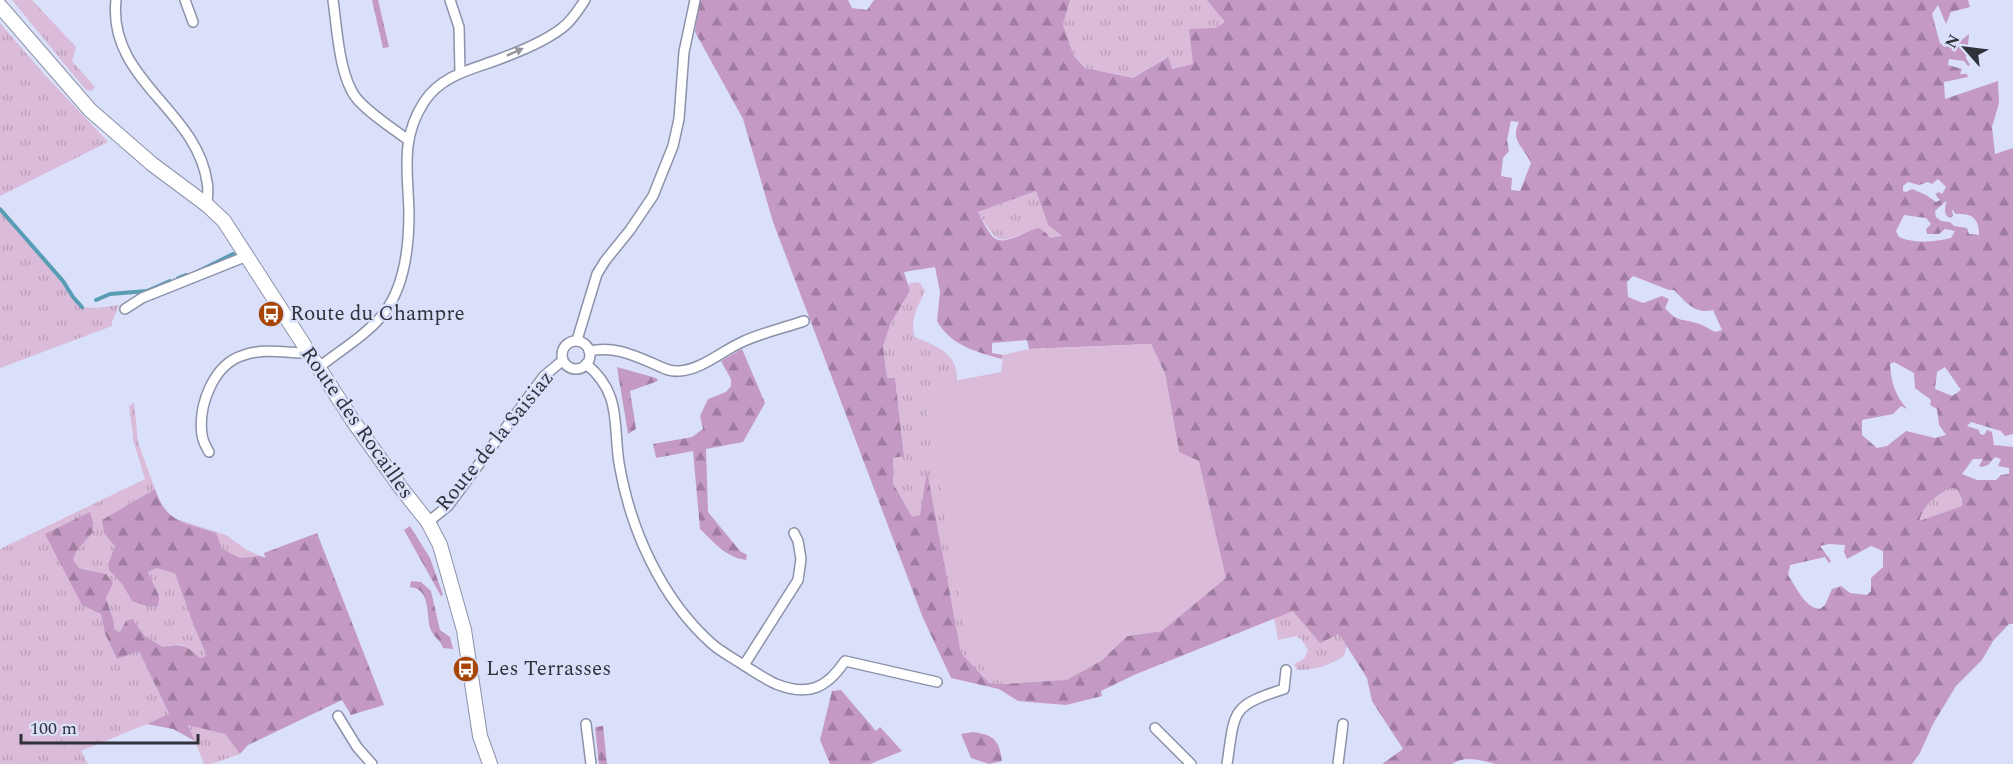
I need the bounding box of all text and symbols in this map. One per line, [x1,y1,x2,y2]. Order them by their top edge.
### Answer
north arrow [1935,18,1995,78]
text: N [1939,30,1966,53]
one-way arrow [506,47,524,57]
place label: Route du Champre [290,298,465,330]
bus stop icon: Route du Champre [256,299,286,329]
street label: Route des Rocailles [292,340,422,506]
street label: Route de la Saisiaz [428,364,562,518]
place label: Les Terrasses [486,653,611,685]
bus stop icon: Les Terrasses [451,654,481,684]
scale bar [21,707,198,745]
text: 100 m [30,715,77,742]

